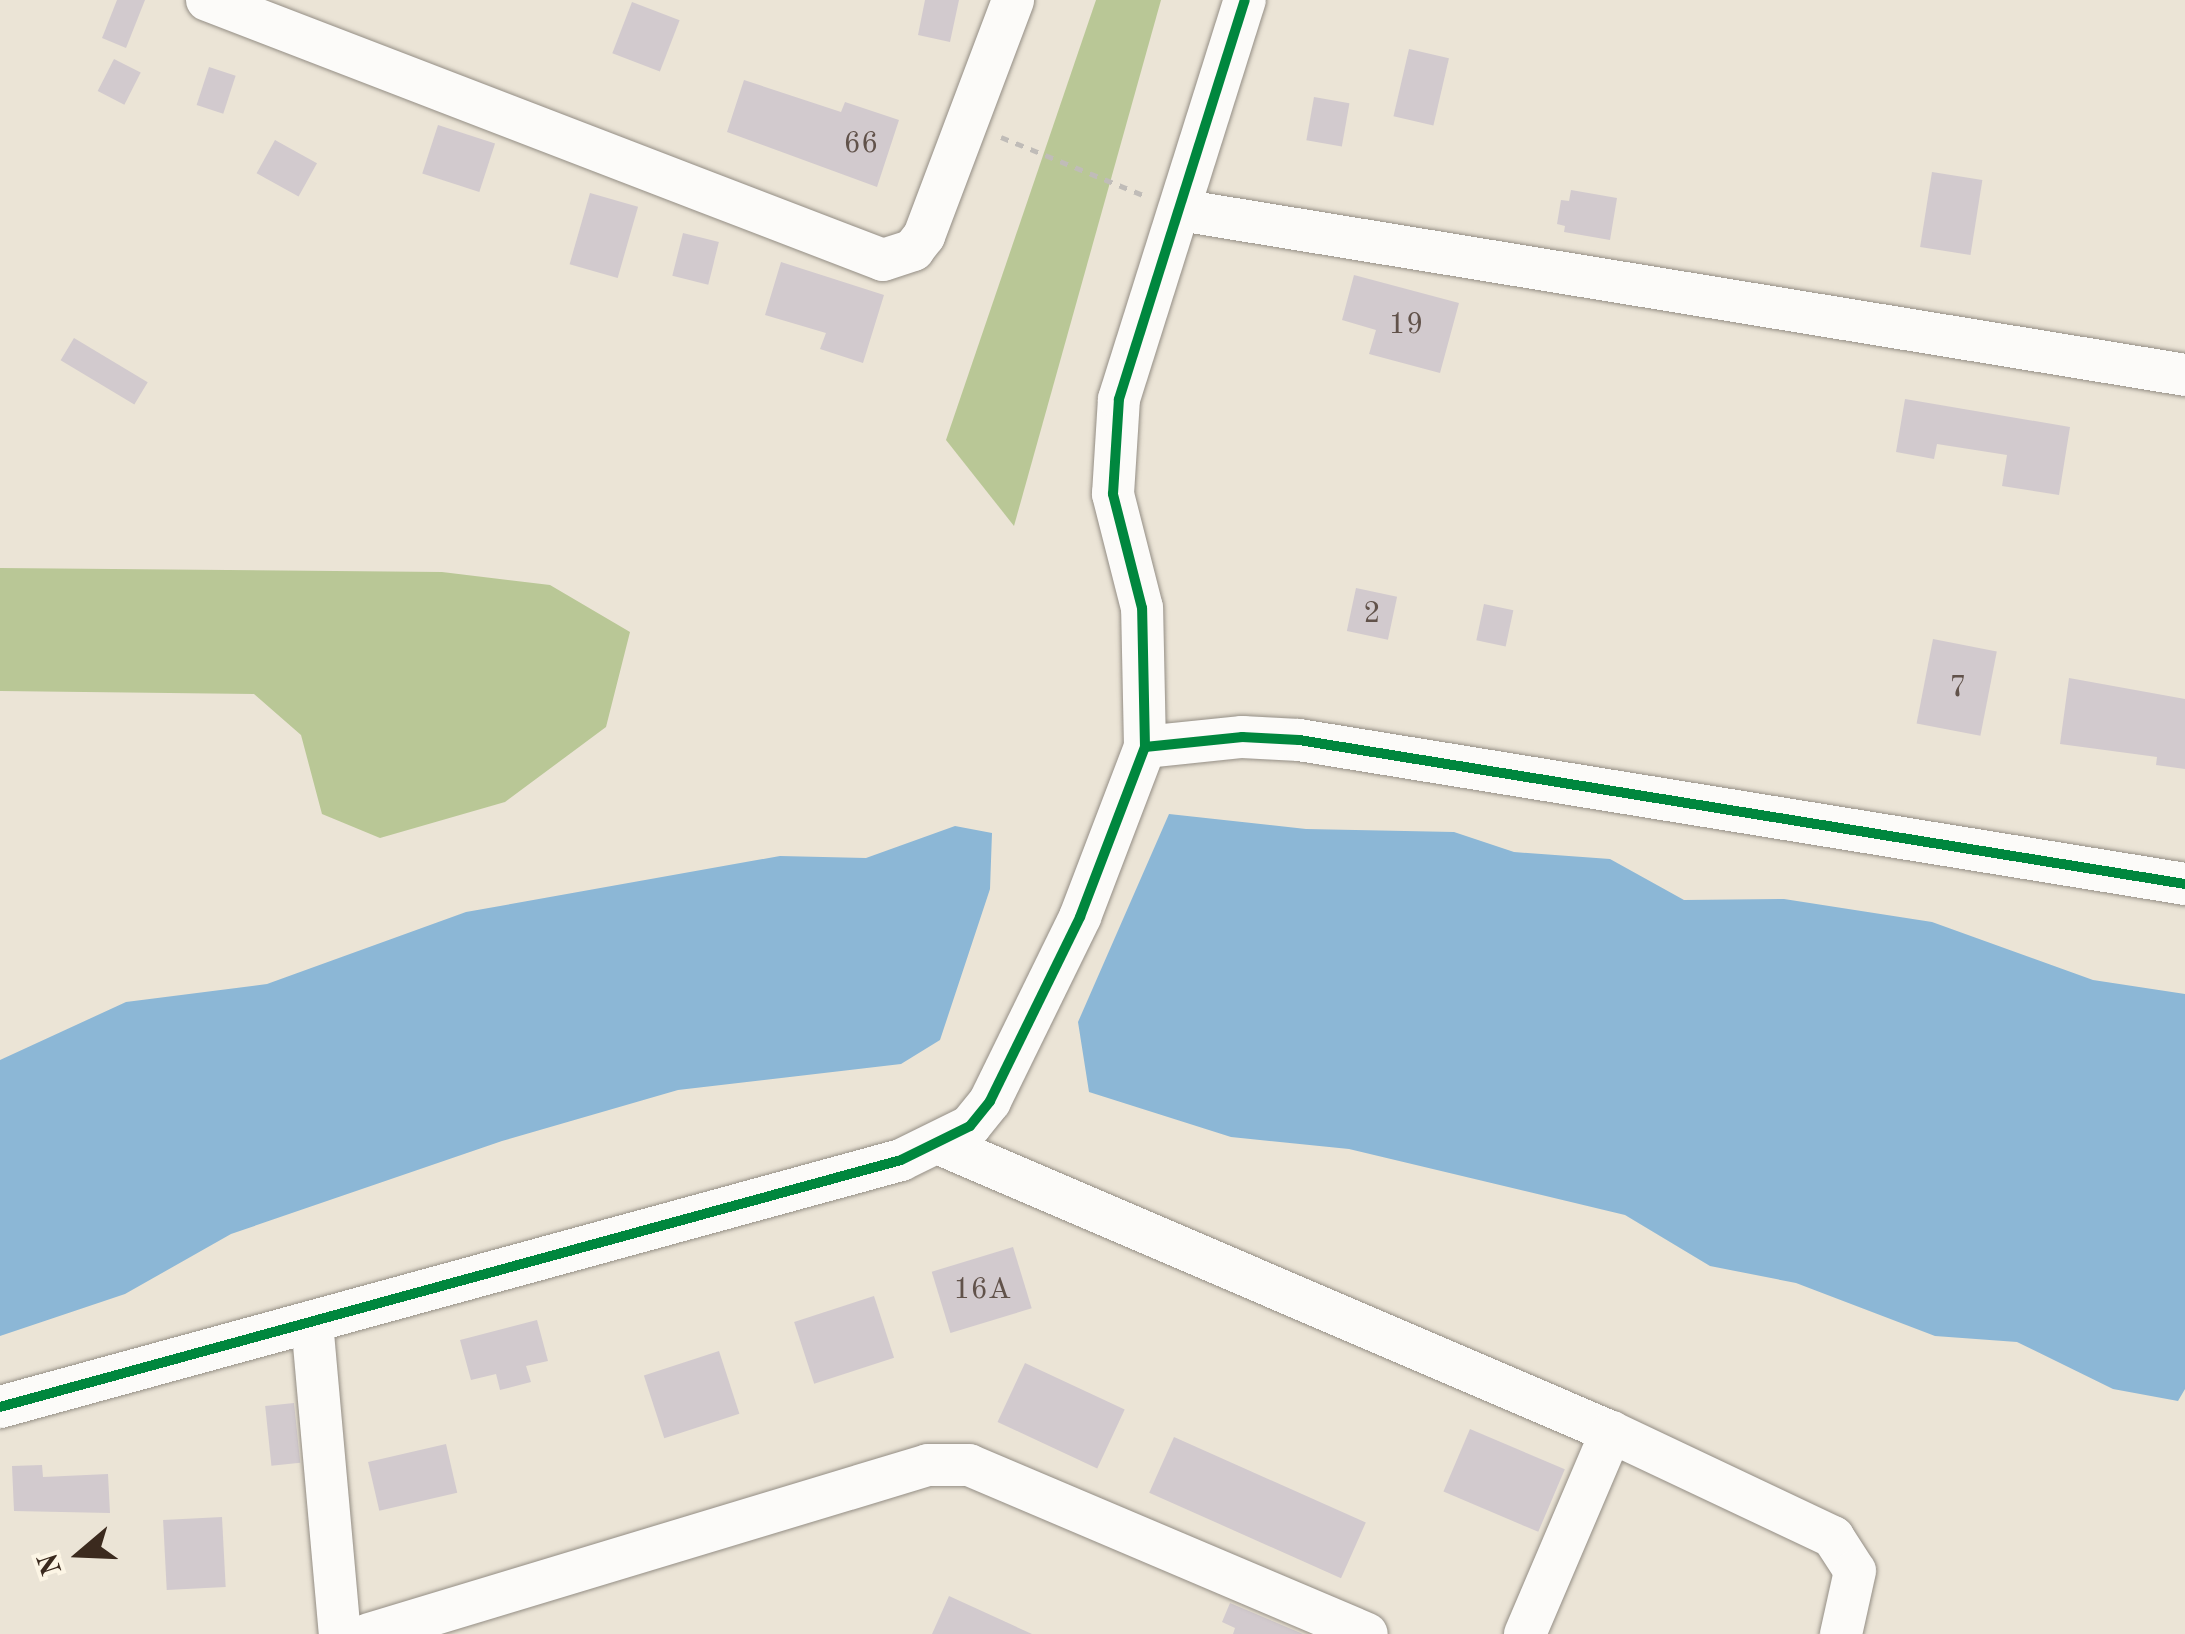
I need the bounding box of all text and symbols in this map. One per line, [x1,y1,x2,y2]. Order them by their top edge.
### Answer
house number: 66 [844,126,878,162]
house number: 19 [1389,307,1423,343]
house number: 2 [1363,596,1381,632]
house number: 7 [1949,670,1967,706]
house number: 16А [953,1272,1011,1308]
north arrow [30,1504,130,1604]
text: N [35,1549,68,1578]

